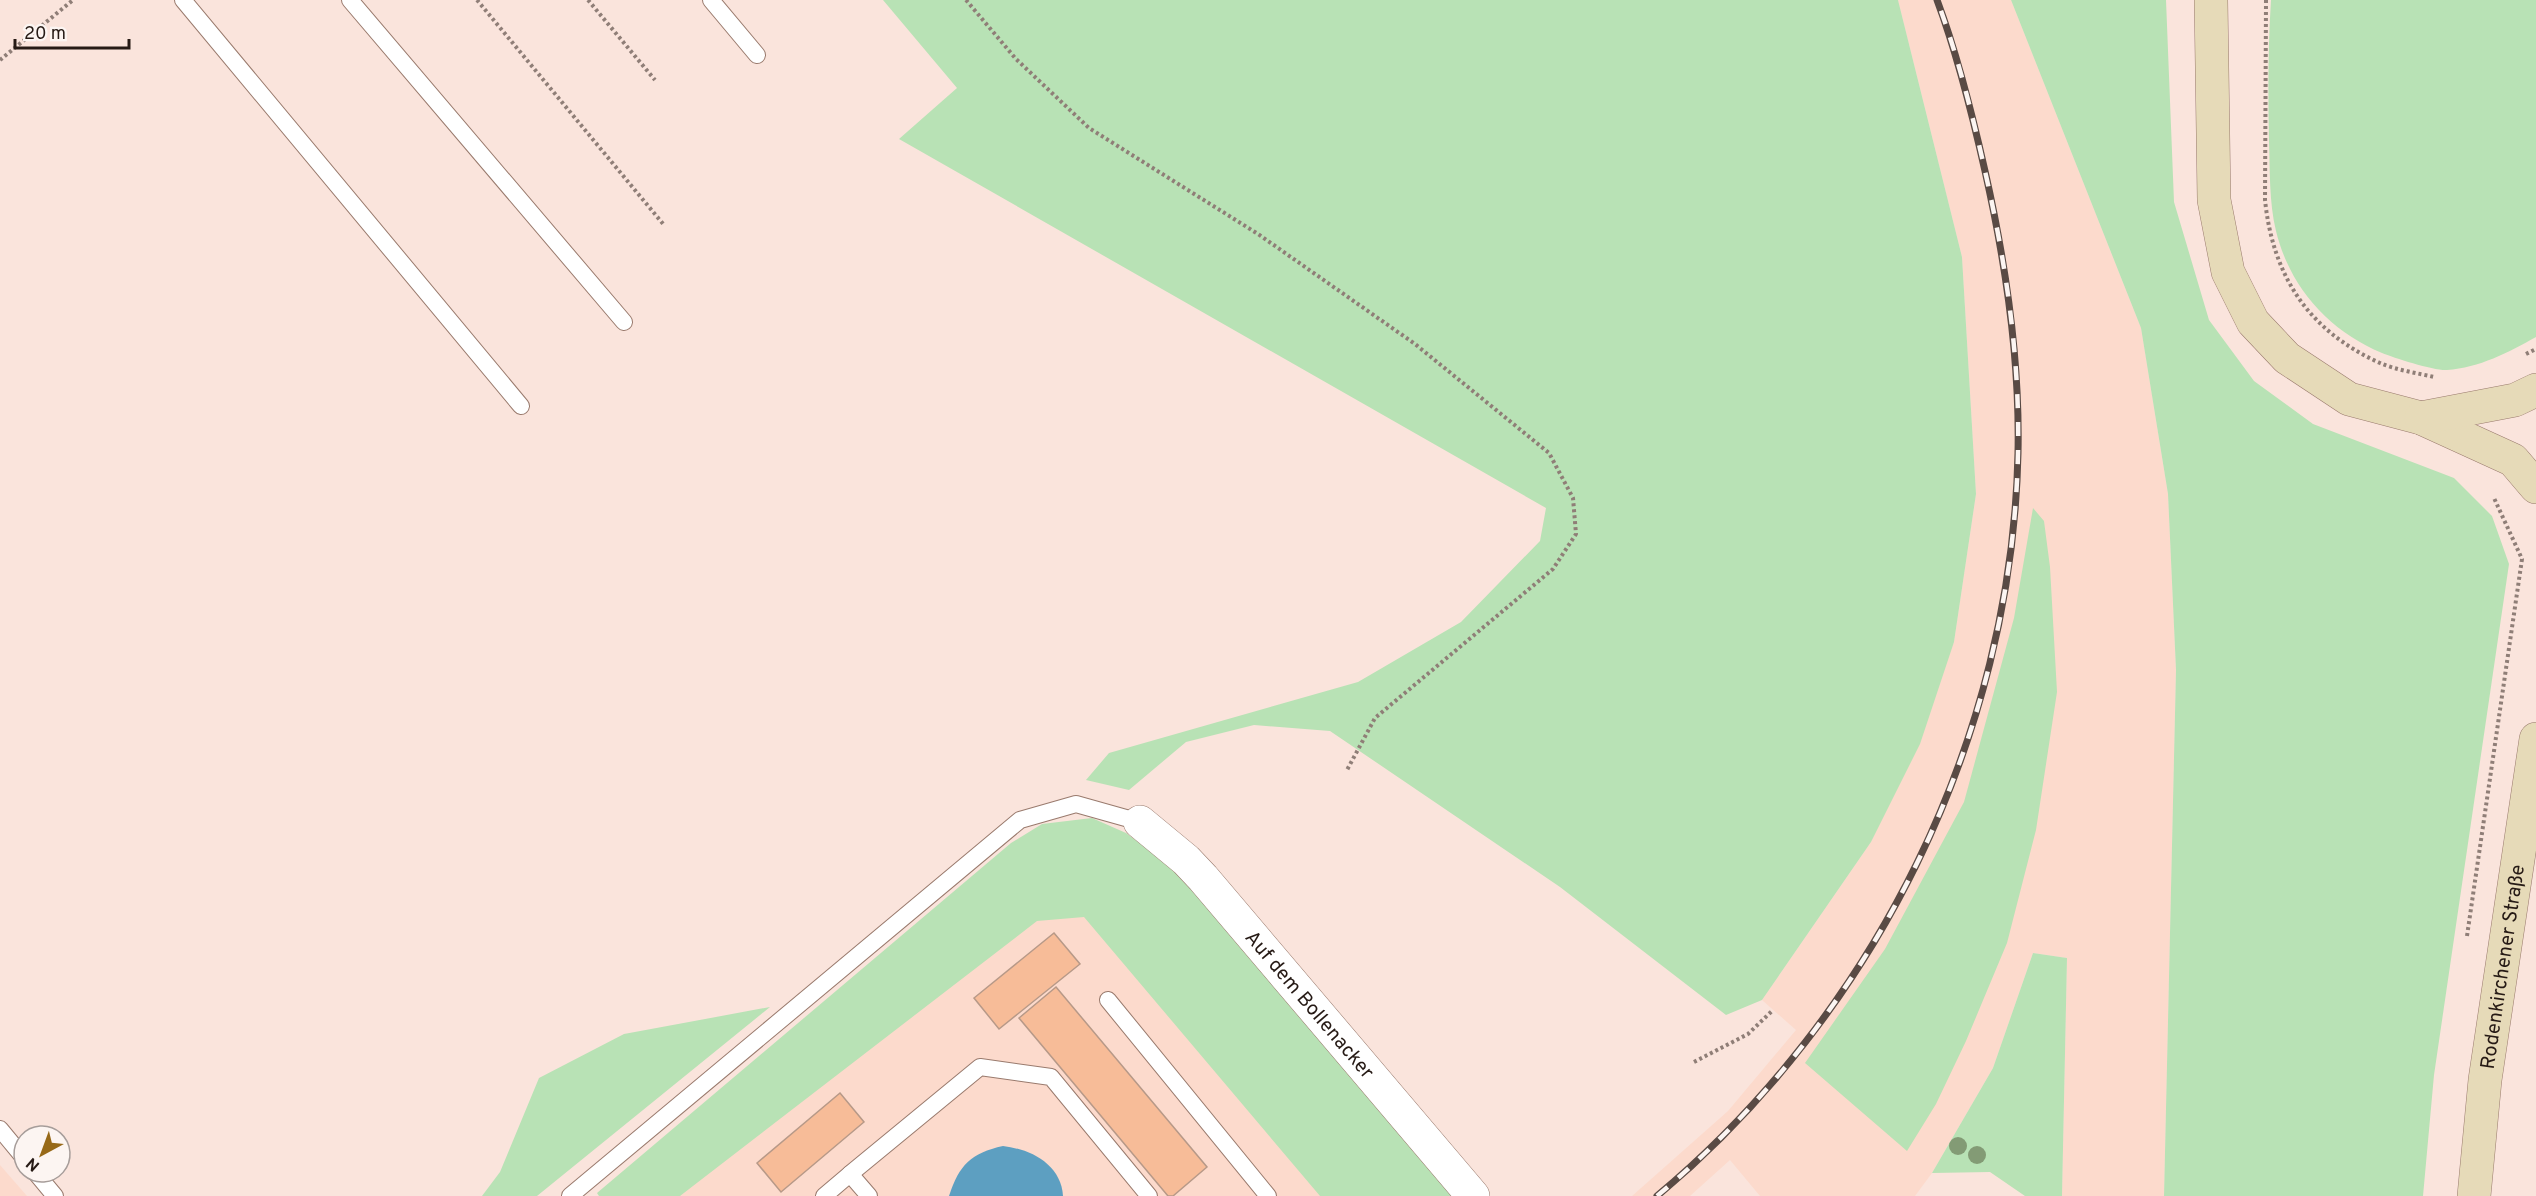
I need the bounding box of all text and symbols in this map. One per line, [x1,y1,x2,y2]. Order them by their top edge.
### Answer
scale bar [15,12,129,50]
text: 20 m [24,23,66,46]
street label: Rodenkirchener Straße [2476,863,2532,1071]
street label: Auf dem Bollenacker [1238,926,1379,1085]
north arrow [12,1124,72,1184]
text: N [23,1152,44,1175]

